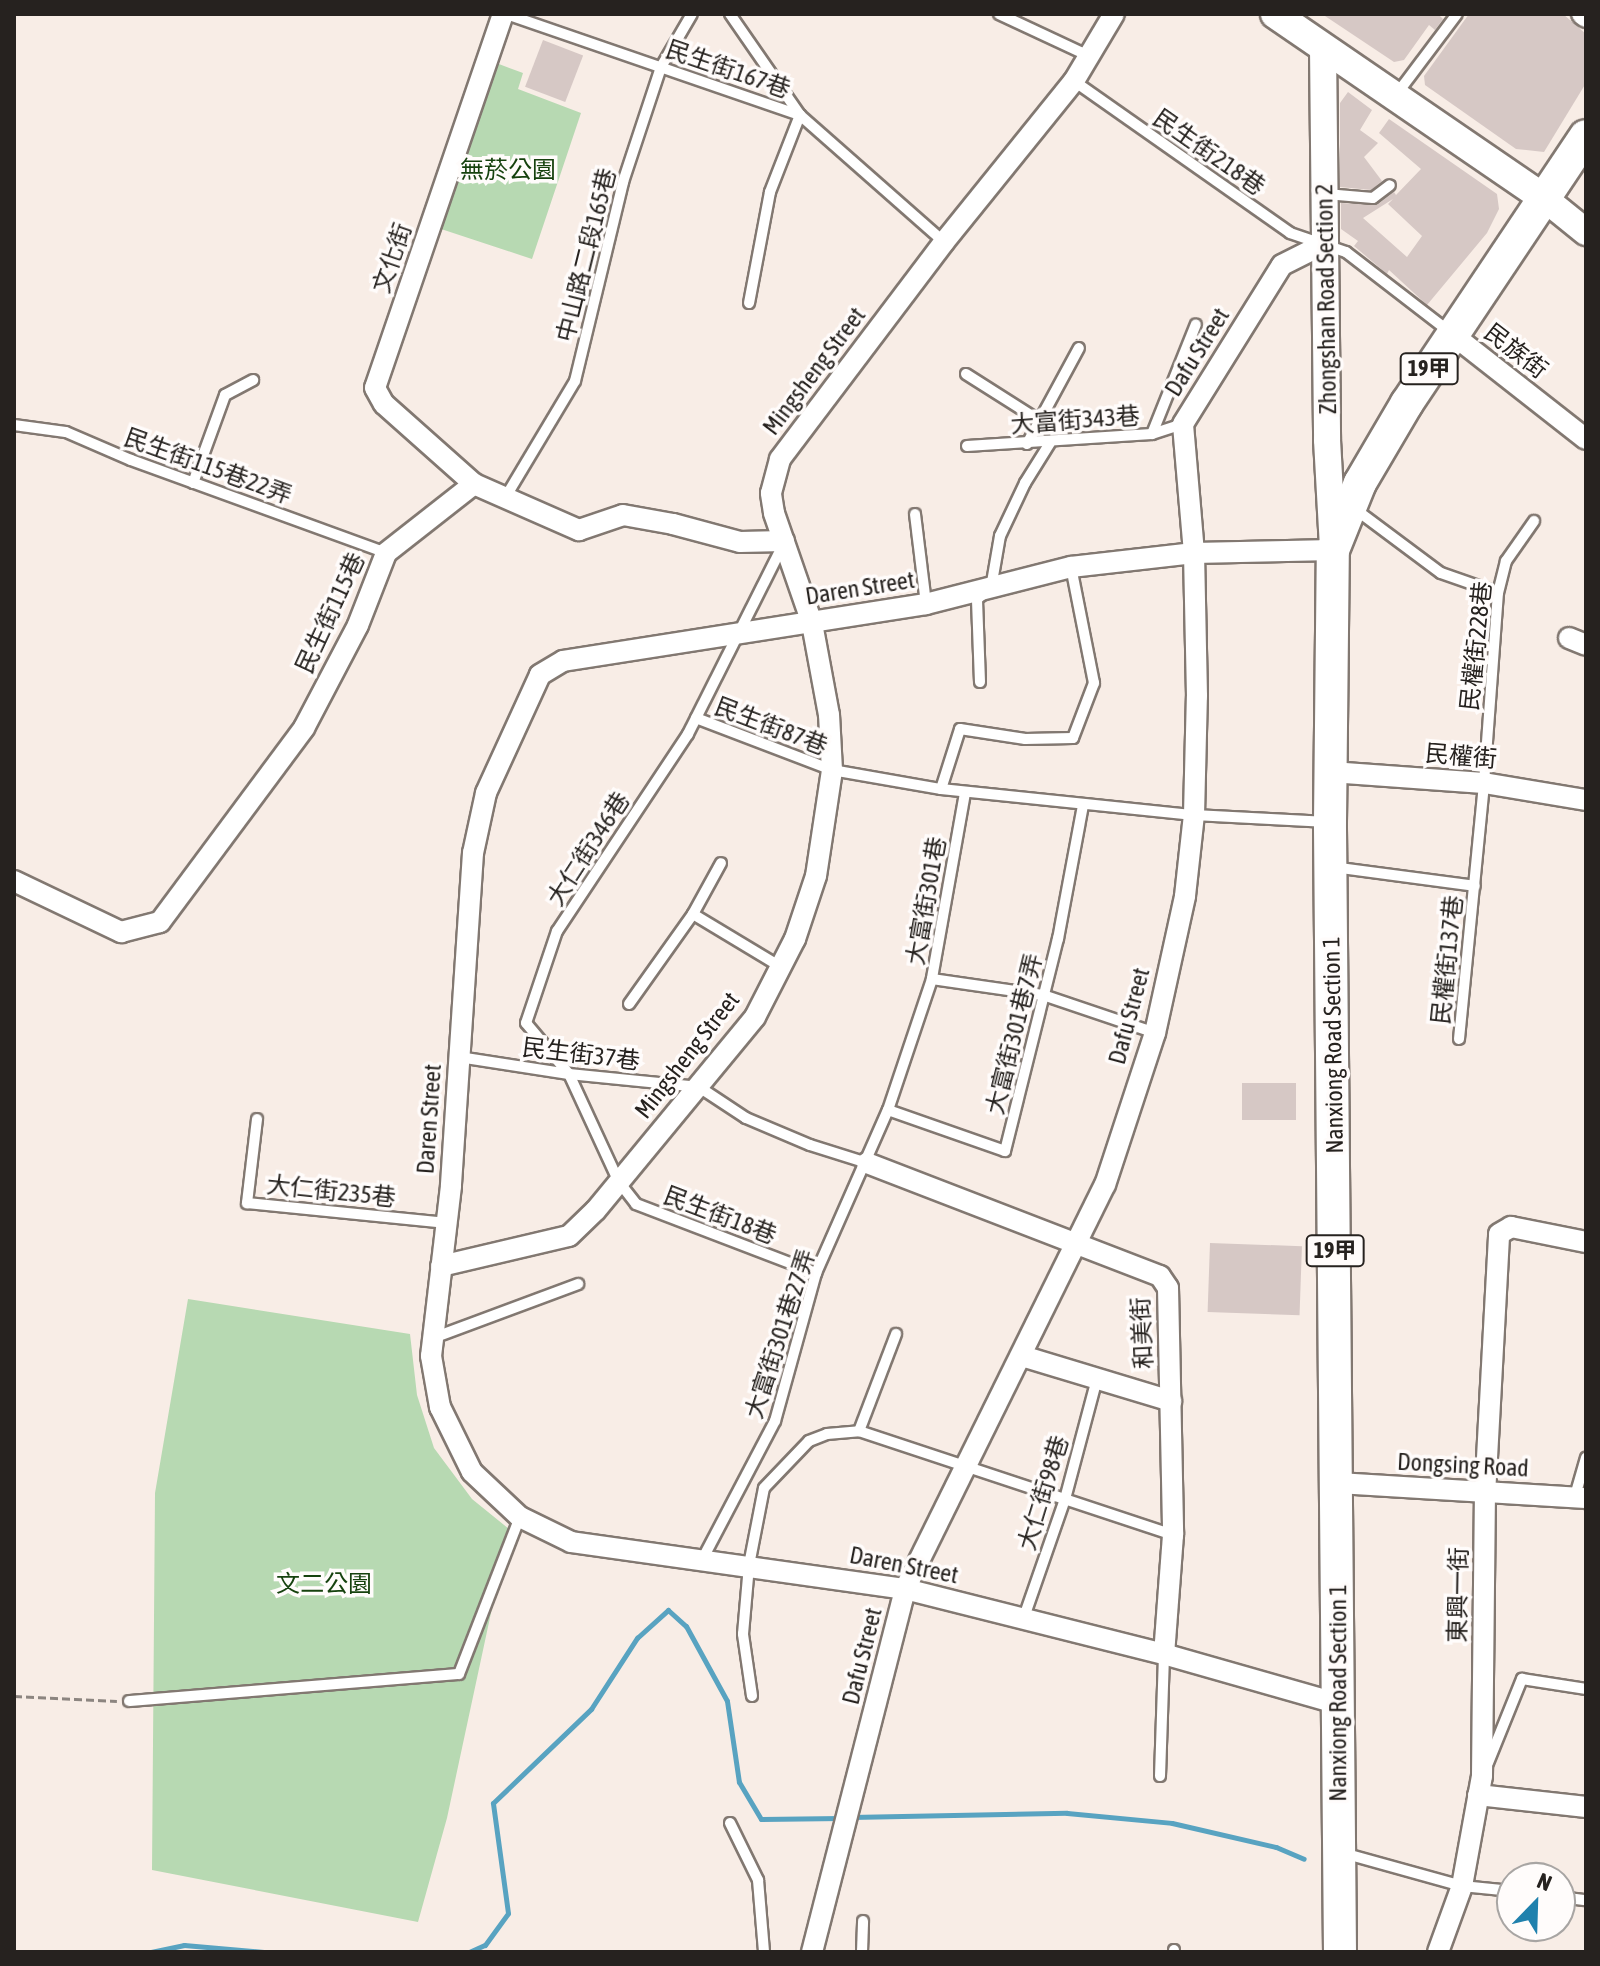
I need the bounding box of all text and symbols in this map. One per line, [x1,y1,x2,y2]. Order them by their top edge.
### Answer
street label: 民生街167巷 [662,34,794,104]
street label: 民生街218巷 [1148,103,1270,201]
park label: 無菸公園 [460,156,556,184]
street label: 中山路二段165巷 [551,165,621,345]
street label: Zhongshan Road Section 2 [1310,183,1342,415]
street label: 文化街 [367,219,417,297]
street label: Mingsheng Street [757,301,871,441]
street label: Dafu Street [1159,302,1235,402]
street label: 民族街 [1479,317,1553,385]
road number: 19甲 [1399,351,1459,387]
street label: 大富街343巷 [1009,401,1141,439]
street label: 民生街115巷22弄 [120,422,296,510]
street label: 民生街115巷 [290,548,370,678]
street label: Daren Street [803,565,917,611]
street label: 民權街228巷 [1455,580,1497,712]
street label: 民生街87巷 [710,691,832,761]
street label: 民權街 [1424,739,1498,773]
street label: 大仁街346巷 [541,787,635,911]
street label: 大富街301巷 [901,835,951,967]
street label: 民權街137巷 [1426,894,1468,1026]
street label: Nanxiong Road Section 1 [1317,936,1349,1154]
street label: 大富街301巷7弄 [980,950,1048,1118]
street label: Dafu Street [1102,965,1156,1067]
street label: Mingsheng Street [629,986,745,1124]
street label: 民生街37巷 [520,1032,642,1076]
street label: Daren Street [411,1063,447,1175]
street label: 大仁街235巷 [265,1170,397,1212]
street label: 民生街18巷 [659,1180,781,1250]
road number: 19甲 [1305,1233,1365,1269]
street label: 大富街301巷27弄 [739,1246,821,1422]
street label: 和美街 [1126,1296,1158,1370]
street label: 大仁街98巷 [1012,1432,1074,1554]
street label: Dongsing Road [1396,1447,1530,1483]
street label: Daren Street [847,1540,961,1590]
street label: 東興一街 [1443,1547,1473,1643]
park label: 文二公園 [276,1570,372,1598]
street label: Nanxiong Road Section 1 [1324,1584,1352,1802]
street label: Dafu Street [836,1605,888,1707]
north arrow [1496,1862,1576,1942]
text: N [1534,1867,1556,1896]

